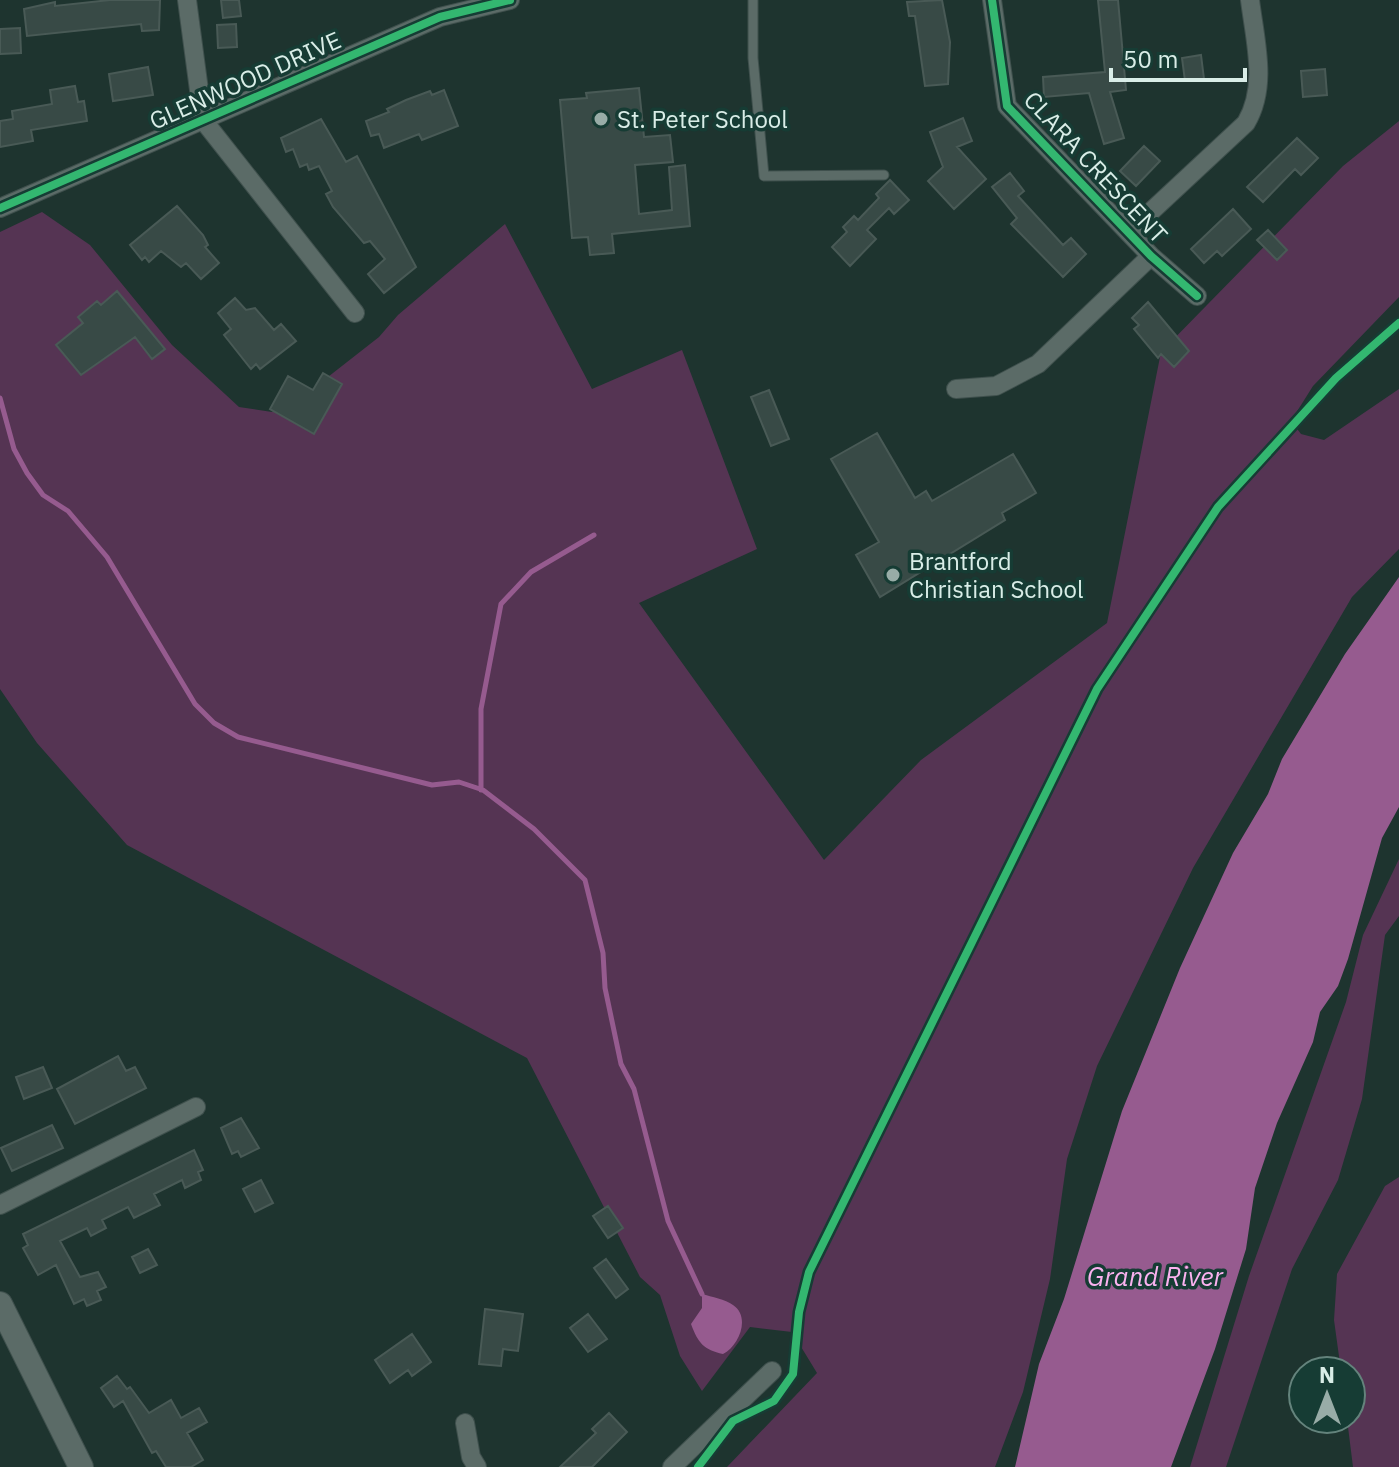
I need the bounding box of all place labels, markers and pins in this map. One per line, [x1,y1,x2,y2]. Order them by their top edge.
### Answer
place label: St. Peter School [617,103,788,135]
marker: St. Peter School [592,110,610,128]
place label: Brantford Christian School [909,545,1083,605]
marker: Brantford Christian School [884,566,902,584]

